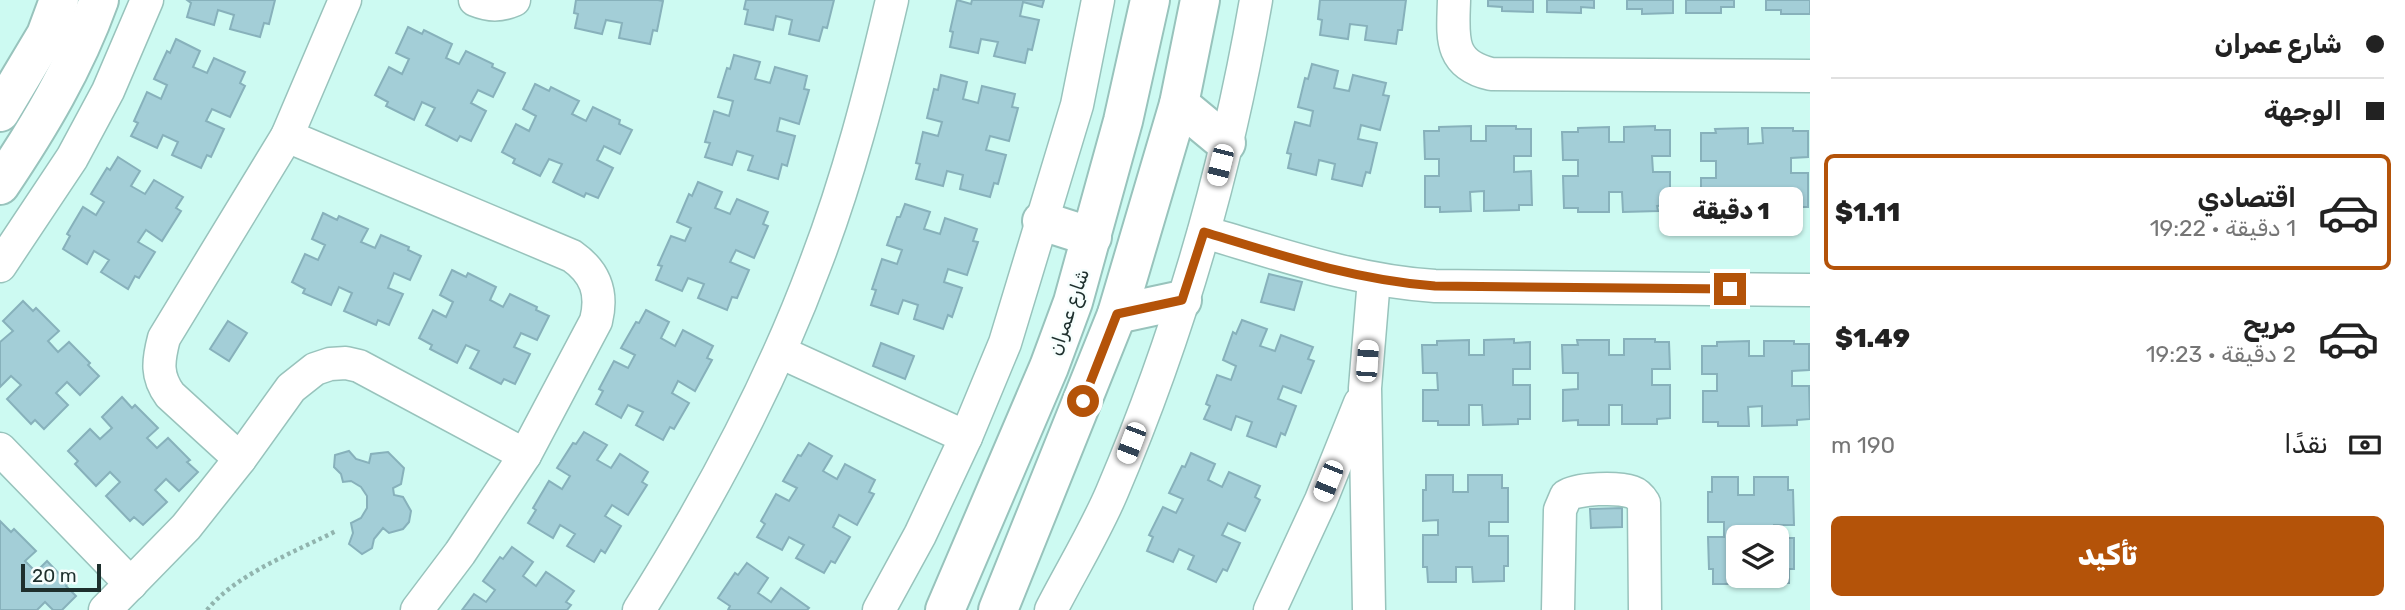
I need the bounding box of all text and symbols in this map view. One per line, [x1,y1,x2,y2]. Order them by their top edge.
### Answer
text: شارع عمران [2214,29,2342,60]
text: الوجهة [2264,96,2342,127]
car [1205,142,1236,188]
icon: car [2317,181,2380,244]
text: اقتصادي [2197,183,2296,214]
callout: 1 دقيقة [1658,188,1802,236]
text: 1 دقيقة [1692,197,1770,225]
text: $1.11 [1835,197,1900,228]
text: 1 دقيقة · 19:22 [2150,214,2296,242]
street label: شارع عمران [1043,266,1096,359]
route end [1714,273,1746,305]
icon: car [2317,307,2380,370]
text: مريح [2243,309,2296,340]
text: $1.49 [1835,323,1910,354]
car [1356,339,1379,383]
text: 2 دقيقة · 19:23 [2146,340,2296,368]
route start [1067,385,1099,417]
car [1114,420,1149,466]
icon: cash [2346,426,2384,464]
text: نقدًا [2284,429,2328,460]
text: 190 m [1831,431,1895,459]
car [1311,458,1346,504]
button: تأكيد [1831,516,2384,596]
map controls [1726,525,1789,588]
button: layers [1726,525,1789,588]
scale bar [21,561,102,593]
text: 20 m [32,564,77,587]

